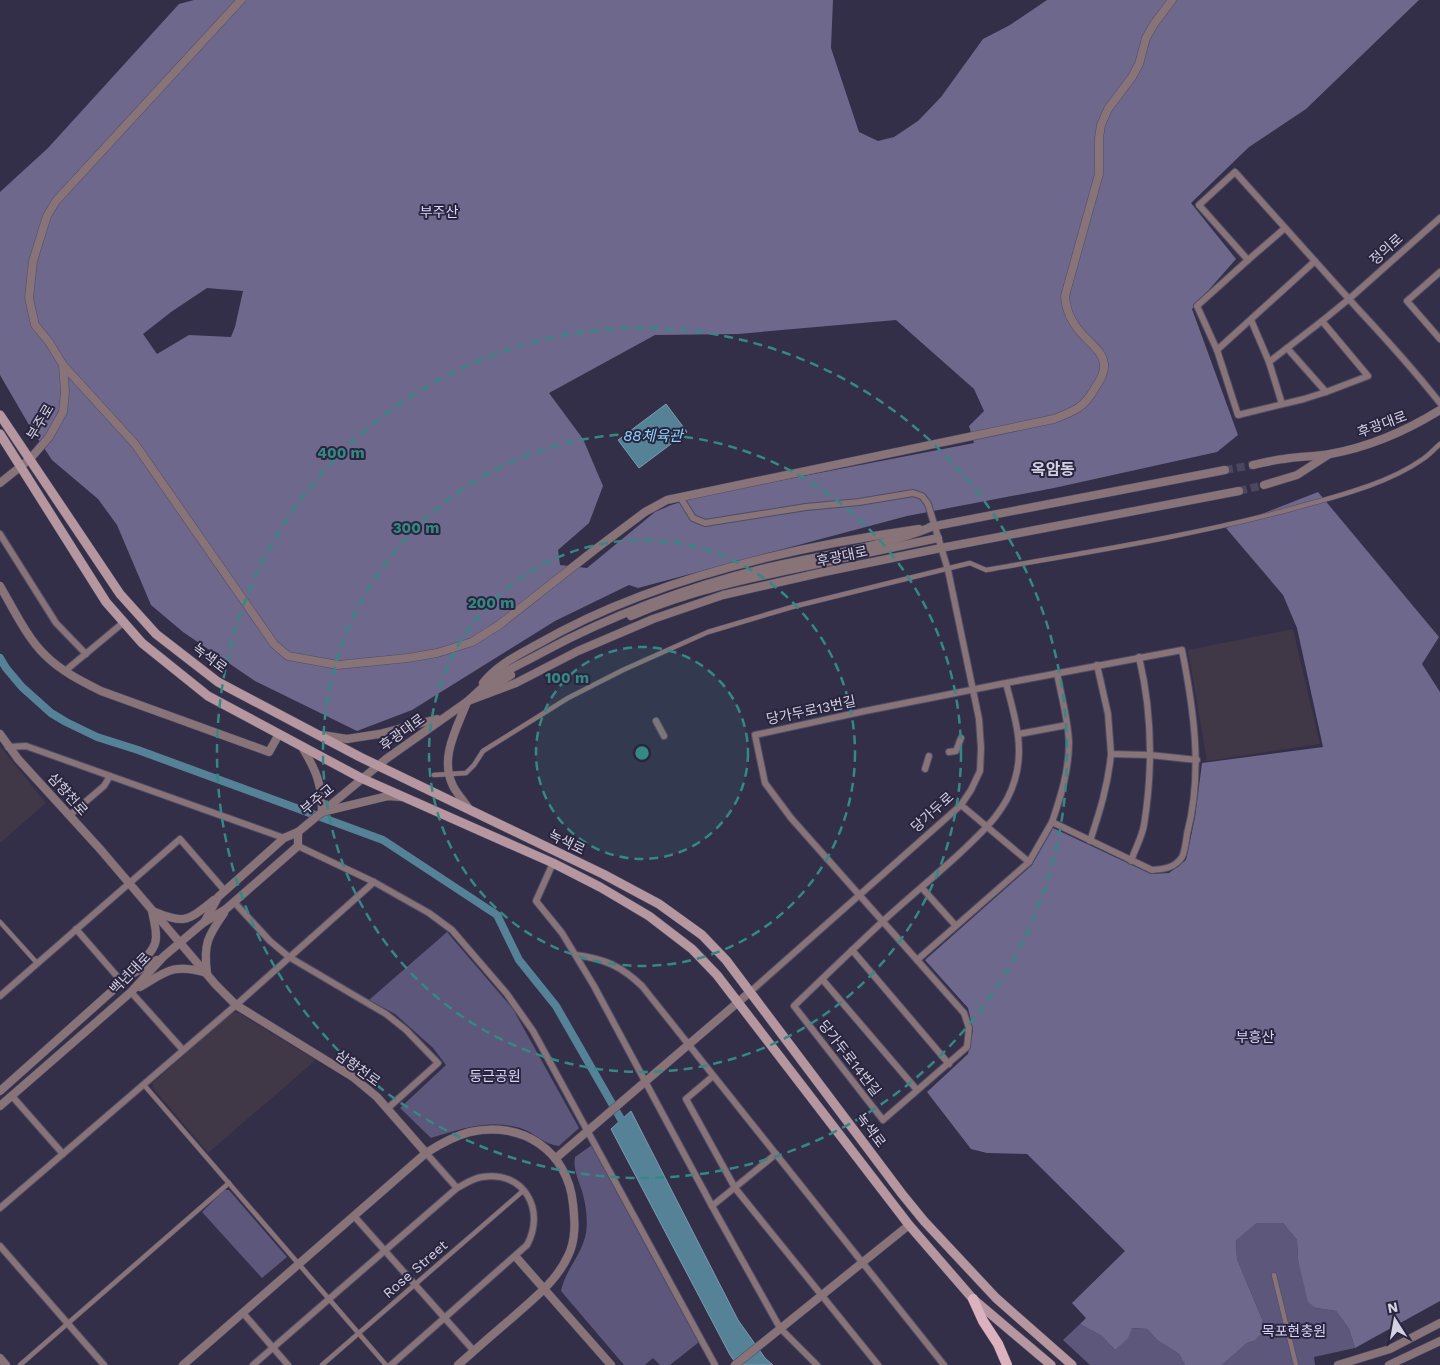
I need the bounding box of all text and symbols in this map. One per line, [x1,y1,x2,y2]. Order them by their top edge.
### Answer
park label: 부주산 [420,204,458,220]
street label: 정의로 [1366,230,1406,268]
street label: 부주로 [23,401,57,443]
street label: 후광대로 [1355,408,1409,440]
water label: 88체육관 [623,427,685,445]
text: 400 m [317,444,365,462]
district label: 옥암동 [1031,460,1075,479]
text: 300 m [393,519,439,537]
street label: 후광대로 [815,543,869,569]
text: 200 m [468,594,514,612]
street label: 녹색로 [190,640,230,676]
text: 100 m [545,669,589,687]
street label: 당가두로13번길 [765,693,857,727]
street label: 후광대로 [376,710,428,754]
centre of rings [633,744,651,762]
street label: 삼향천로 [45,769,91,819]
street label: 부주교 [297,780,337,818]
street label: 당가두로 [907,789,957,835]
street label: 녹색로 [546,826,588,858]
street label: 백년대로 [106,949,154,997]
street label: 당가두로14번길 [816,1017,884,1099]
park label: 부흥산 [1236,1029,1274,1045]
street label: 삼향천로 [332,1046,384,1090]
park label: 둥근공원 [469,1068,521,1084]
street label: 녹색로 [853,1110,889,1150]
street label: Rose Street [380,1237,450,1301]
north arrow [1370,1295,1420,1345]
text: N [1386,1298,1399,1316]
park label: 목포현충원 [1262,1323,1326,1339]

